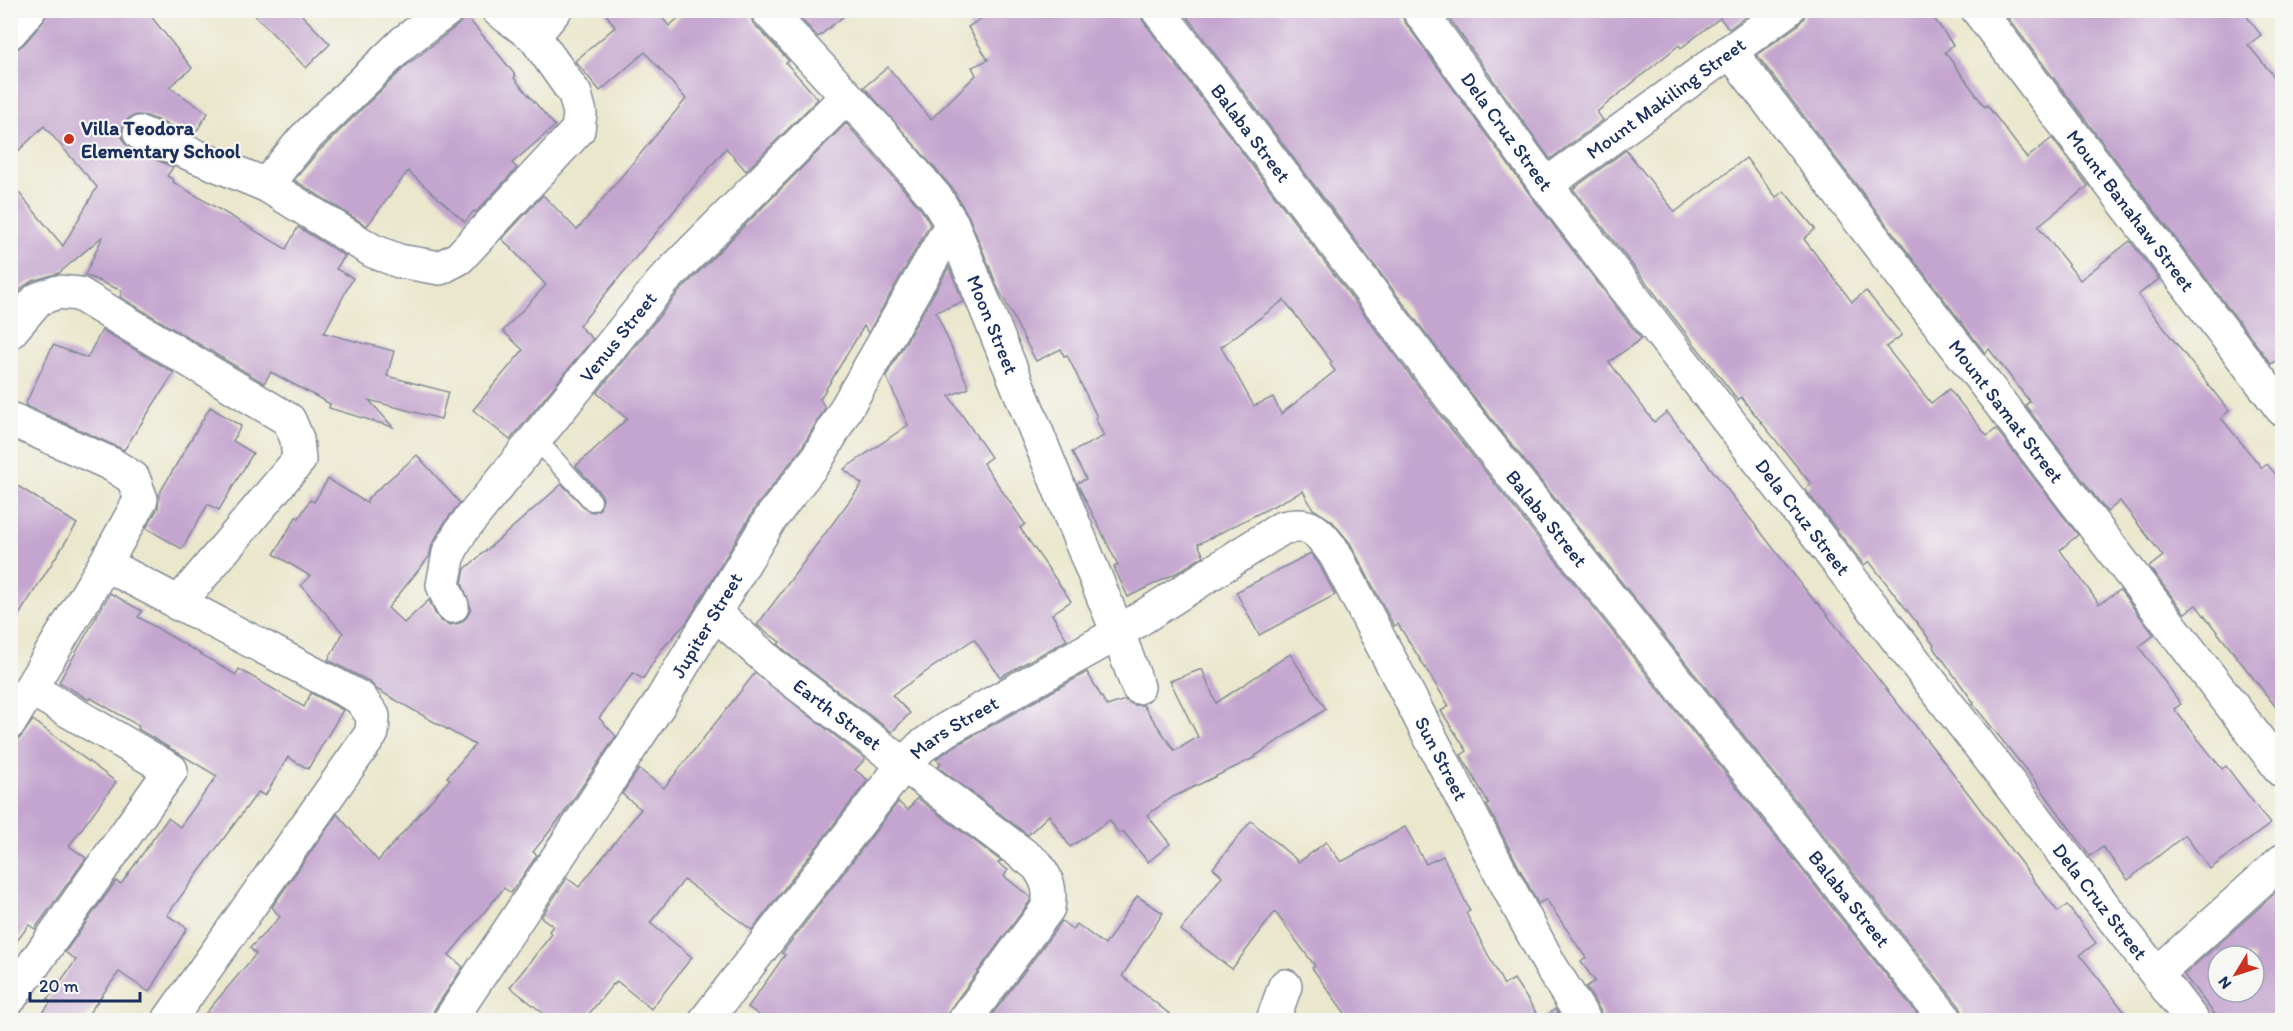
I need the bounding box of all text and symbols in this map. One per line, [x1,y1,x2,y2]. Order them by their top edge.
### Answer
street label: Mount Makiling Street [1581,32,1750,164]
street label: Dela Cruz Street [1456,67,1558,196]
street label: Balaba Street [1206,79,1296,187]
place label: Villa Teodora Elementary School [81,116,241,164]
street label: Mount Banahaw Street [2061,125,2200,297]
marker: Villa Teodora Elementary School [62,132,76,146]
street label: Moon Street [962,271,1024,378]
street label: Venus Street [574,286,662,387]
street label: Mount Samat Street [1944,335,2069,488]
street label: Dela Cruz Street [1750,454,1856,580]
street label: Balaba Street [1501,465,1593,572]
street label: Jupiter Street [666,568,748,682]
street label: Earth Street [788,673,887,755]
street label: Mars Street [904,690,1003,764]
street label: Sun Street [1410,712,1473,805]
street label: Dela Cruz Street [2048,838,2153,965]
street label: Balaba Street [1803,845,1896,952]
north arrow [2206,944,2266,1004]
scale bar [30,965,140,1003]
text: N [2214,973,2235,993]
text: 20 m [39,975,79,997]

